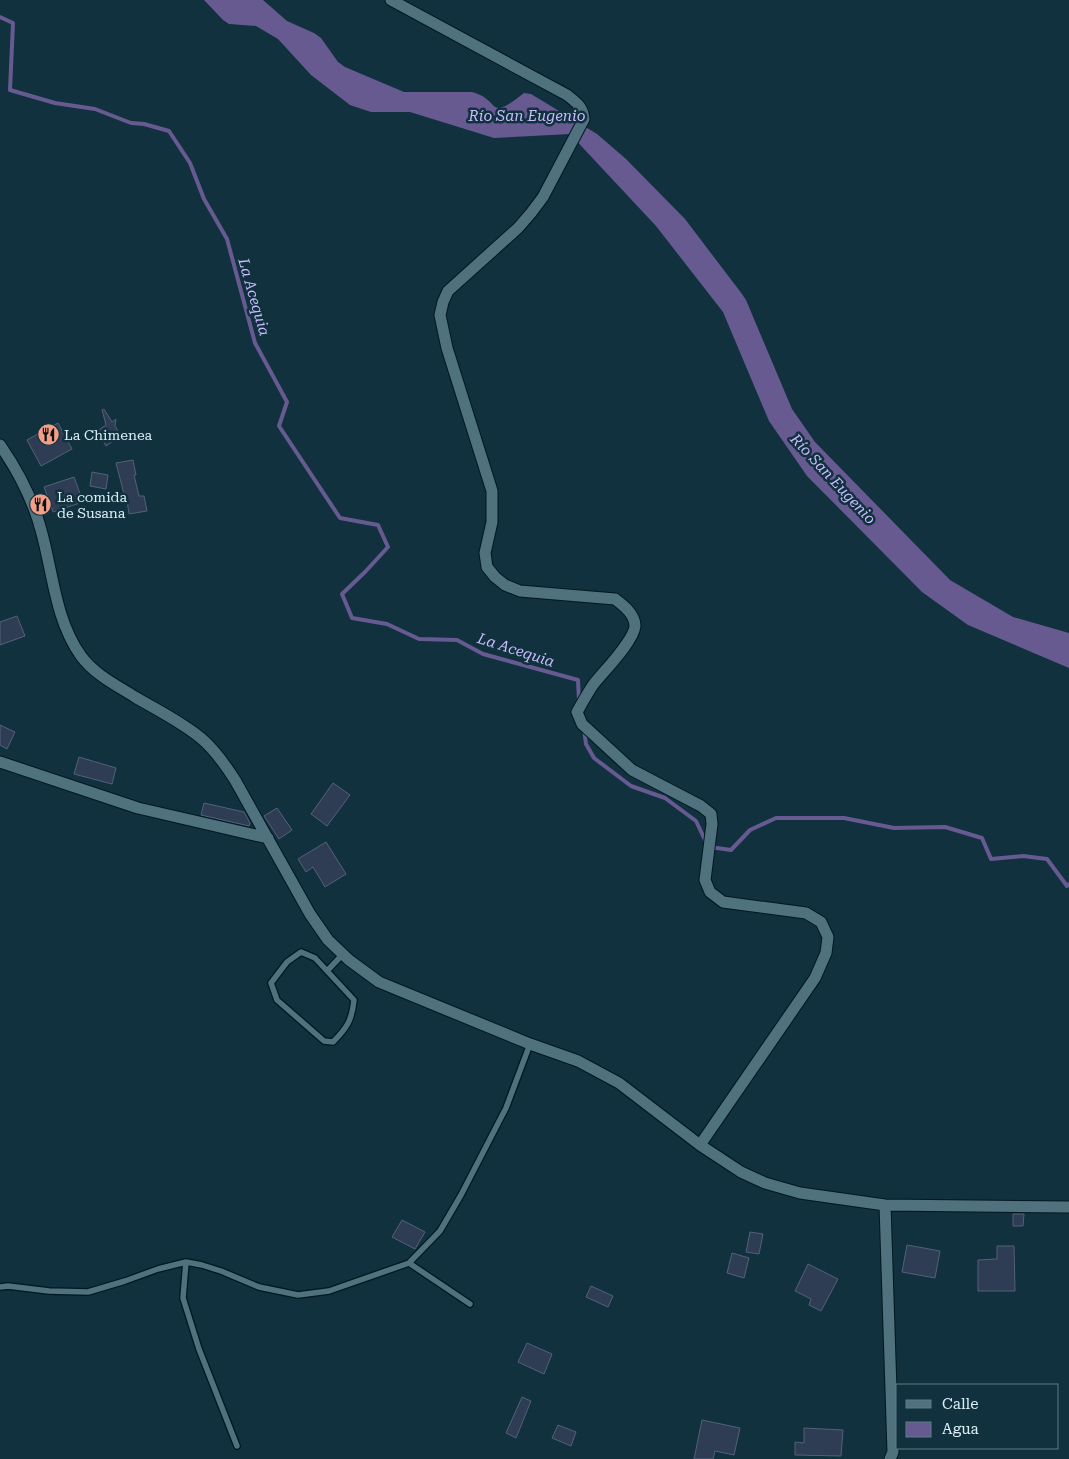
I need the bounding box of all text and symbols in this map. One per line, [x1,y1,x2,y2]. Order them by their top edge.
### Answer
water label: Río San Eugenio [468,107,586,125]
water label: La Acequia [234,255,274,338]
restaurant icon: La Chimenea [36,423,60,447]
place label: La Chimenea [64,427,153,443]
water label: Río San Eugenio [786,429,880,528]
place label: La comida de Susana [57,489,128,521]
restaurant icon: La comida de Susana [29,493,53,517]
water label: La Acequia [474,629,557,671]
legend [896,1384,1059,1449]
text: Calle [942,1395,978,1413]
text: Agua [942,1420,979,1438]

